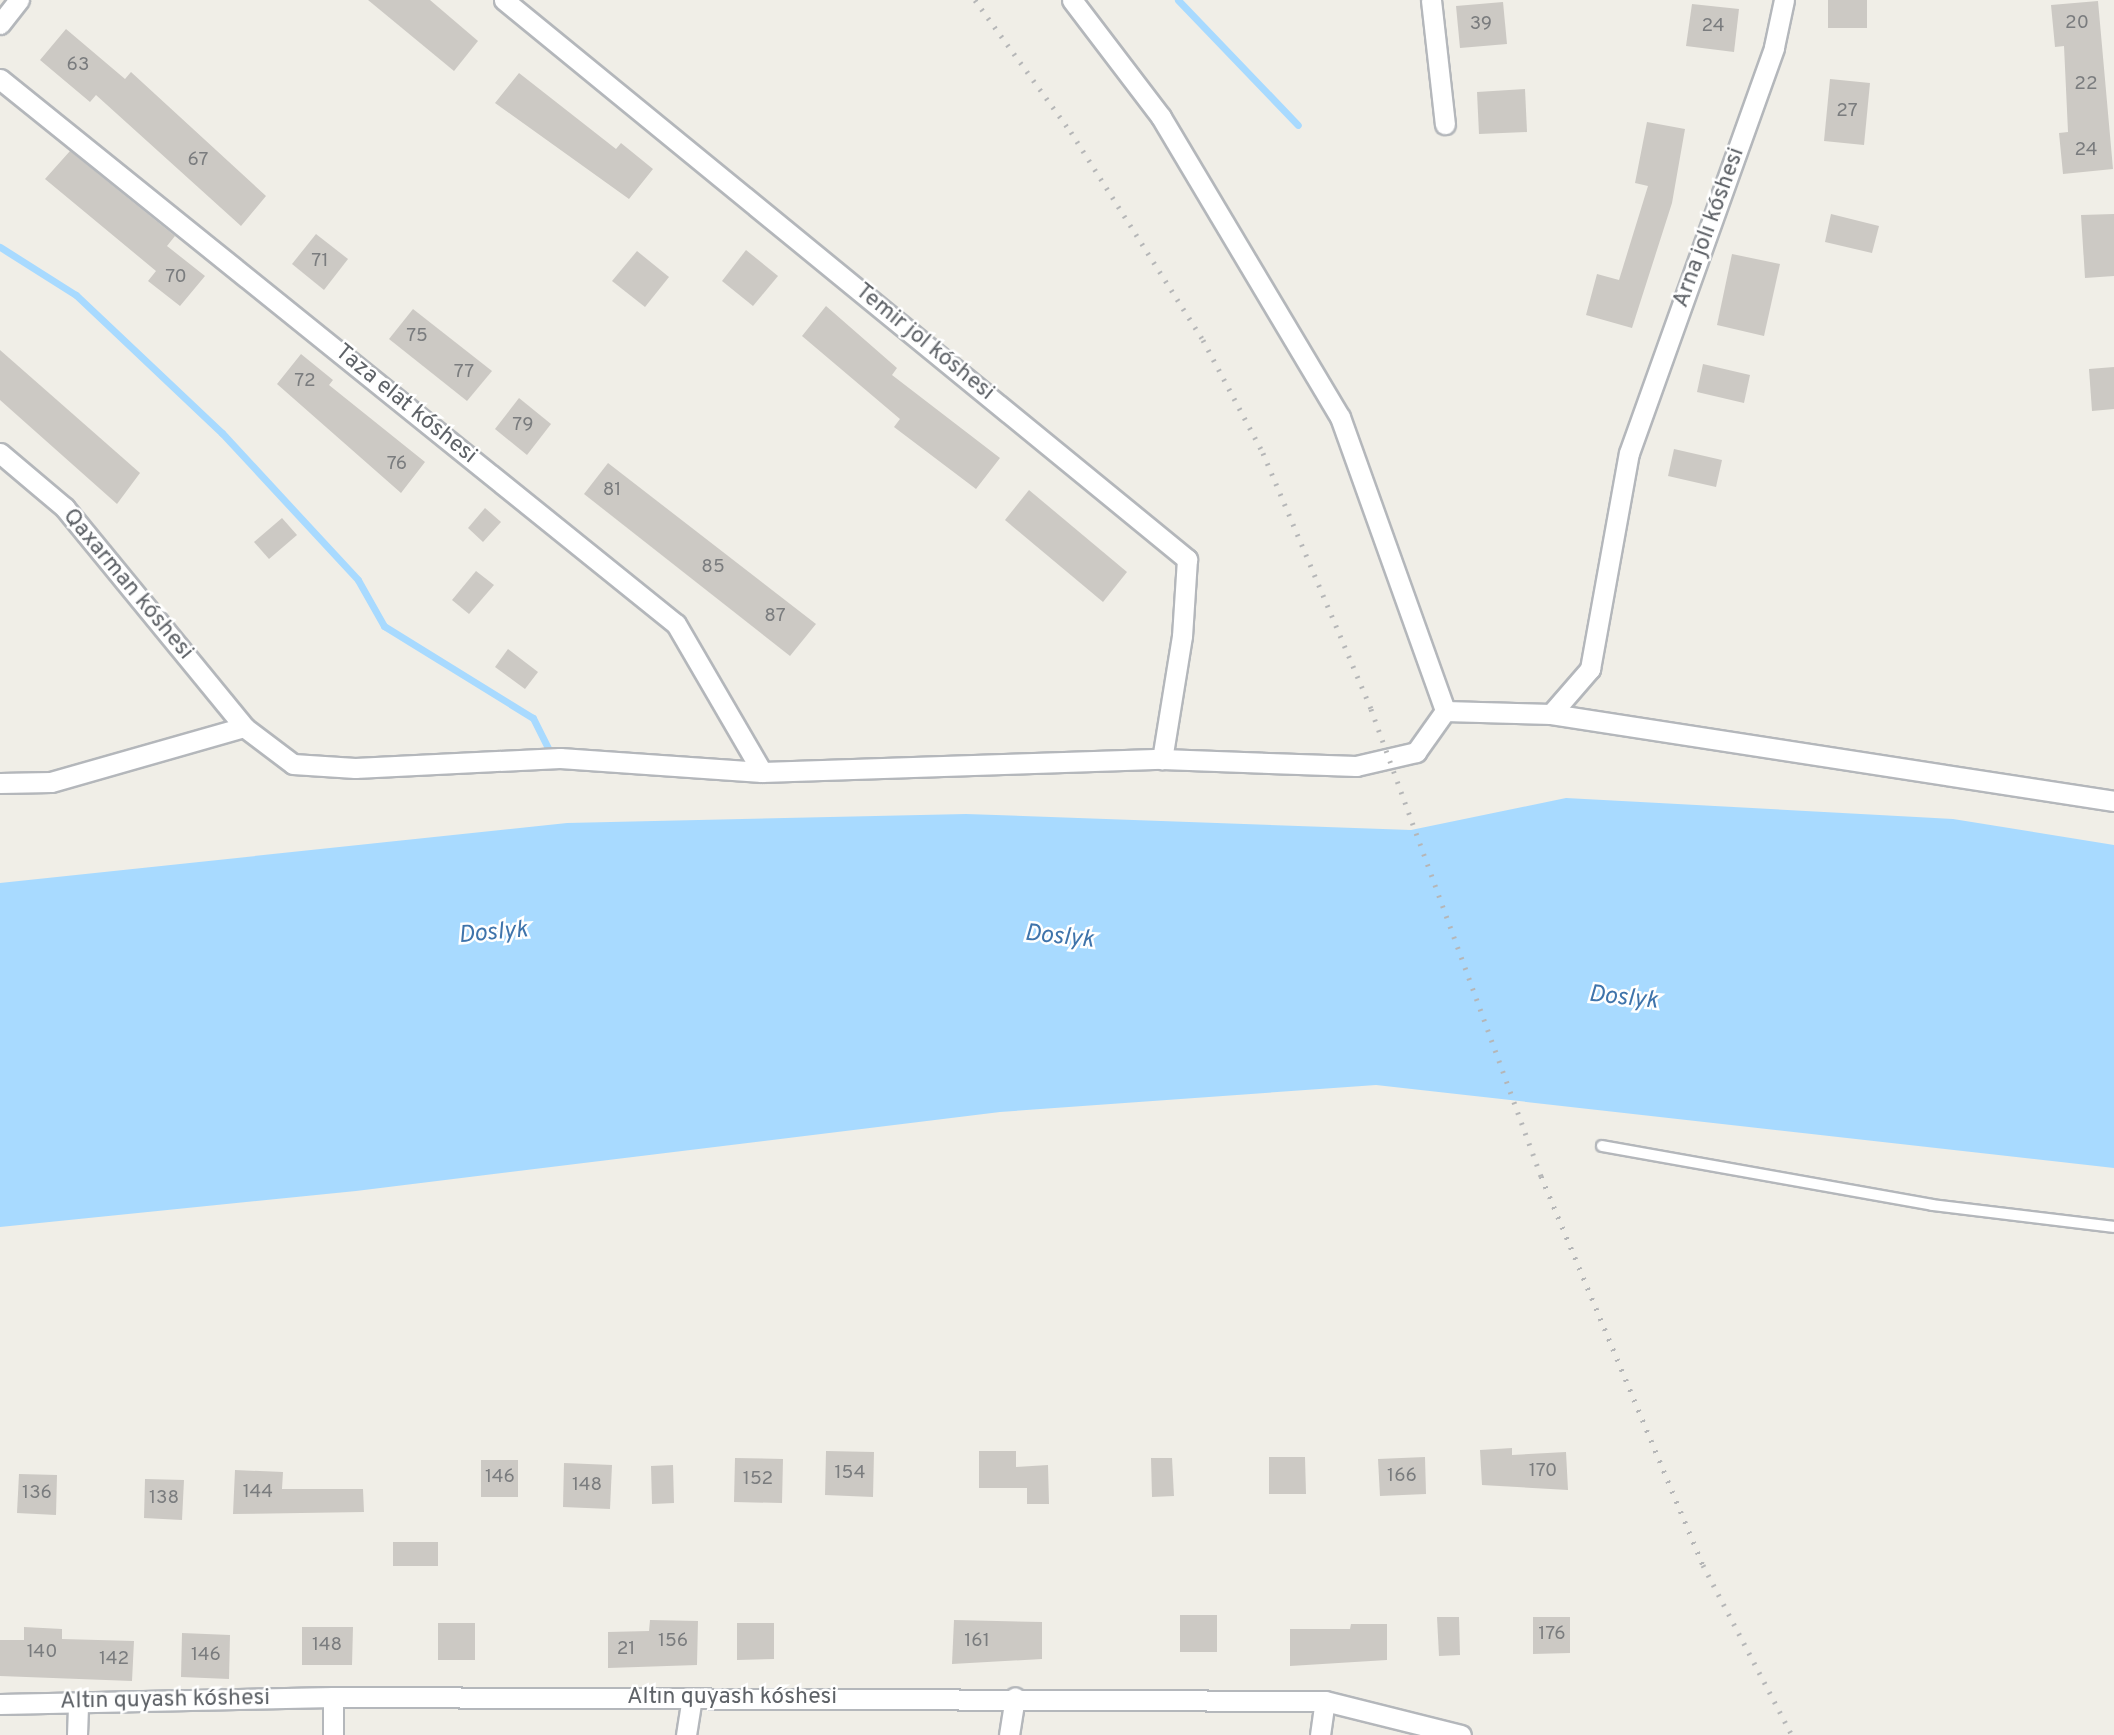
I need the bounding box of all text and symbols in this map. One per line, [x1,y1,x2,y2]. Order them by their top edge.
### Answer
house number: 20 [2065,13,2089,35]
house number: 39 [1470,14,1492,36]
house number: 24 [1701,16,1725,38]
house number: 63 [67,55,89,77]
house number: 22 [2074,74,2098,96]
house number: 27 [1836,101,1858,123]
house number: 24 [2074,140,2098,162]
street label: Arna jolı kóshesi [1668,144,1752,312]
house number: 67 [188,150,208,172]
house number: 71 [311,251,329,273]
house number: 70 [165,267,187,289]
street label: Temir jol kóshesi [849,278,999,408]
house number: 75 [406,326,428,348]
street label: Taza elat kóshesi [328,339,482,471]
house number: 77 [454,362,474,384]
house number: 72 [294,371,316,393]
house number: 79 [512,415,534,437]
house number: 76 [387,454,407,476]
house number: 81 [603,480,621,502]
street label: Qaxarman kóshesi [56,504,198,666]
house number: 85 [701,557,725,579]
house number: 87 [764,606,786,628]
water label: Doslyk [457,917,529,951]
water label: Doslyk [1023,920,1095,956]
water label: Doslyk [1587,981,1659,1017]
house number: 170 [1529,1461,1557,1483]
house number: 154 [834,1463,866,1485]
house number: 166 [1387,1466,1417,1488]
house number: 146 [485,1467,515,1489]
house number: 152 [743,1469,773,1491]
house number: 148 [572,1475,602,1497]
house number: 144 [243,1482,273,1504]
house number: 136 [22,1483,52,1505]
house number: 138 [149,1488,179,1510]
house number: 176 [1538,1624,1566,1646]
house number: 156 [658,1631,688,1653]
house number: 161 [964,1631,990,1653]
house number: 148 [312,1635,342,1657]
house number: 21 [617,1639,635,1661]
house number: 140 [27,1642,57,1664]
house number: 146 [191,1645,221,1667]
house number: 142 [99,1649,129,1671]
street label: Altın quyash kóshesi [627,1684,837,1712]
street label: Altın quyash kóshesi [60,1685,270,1717]

